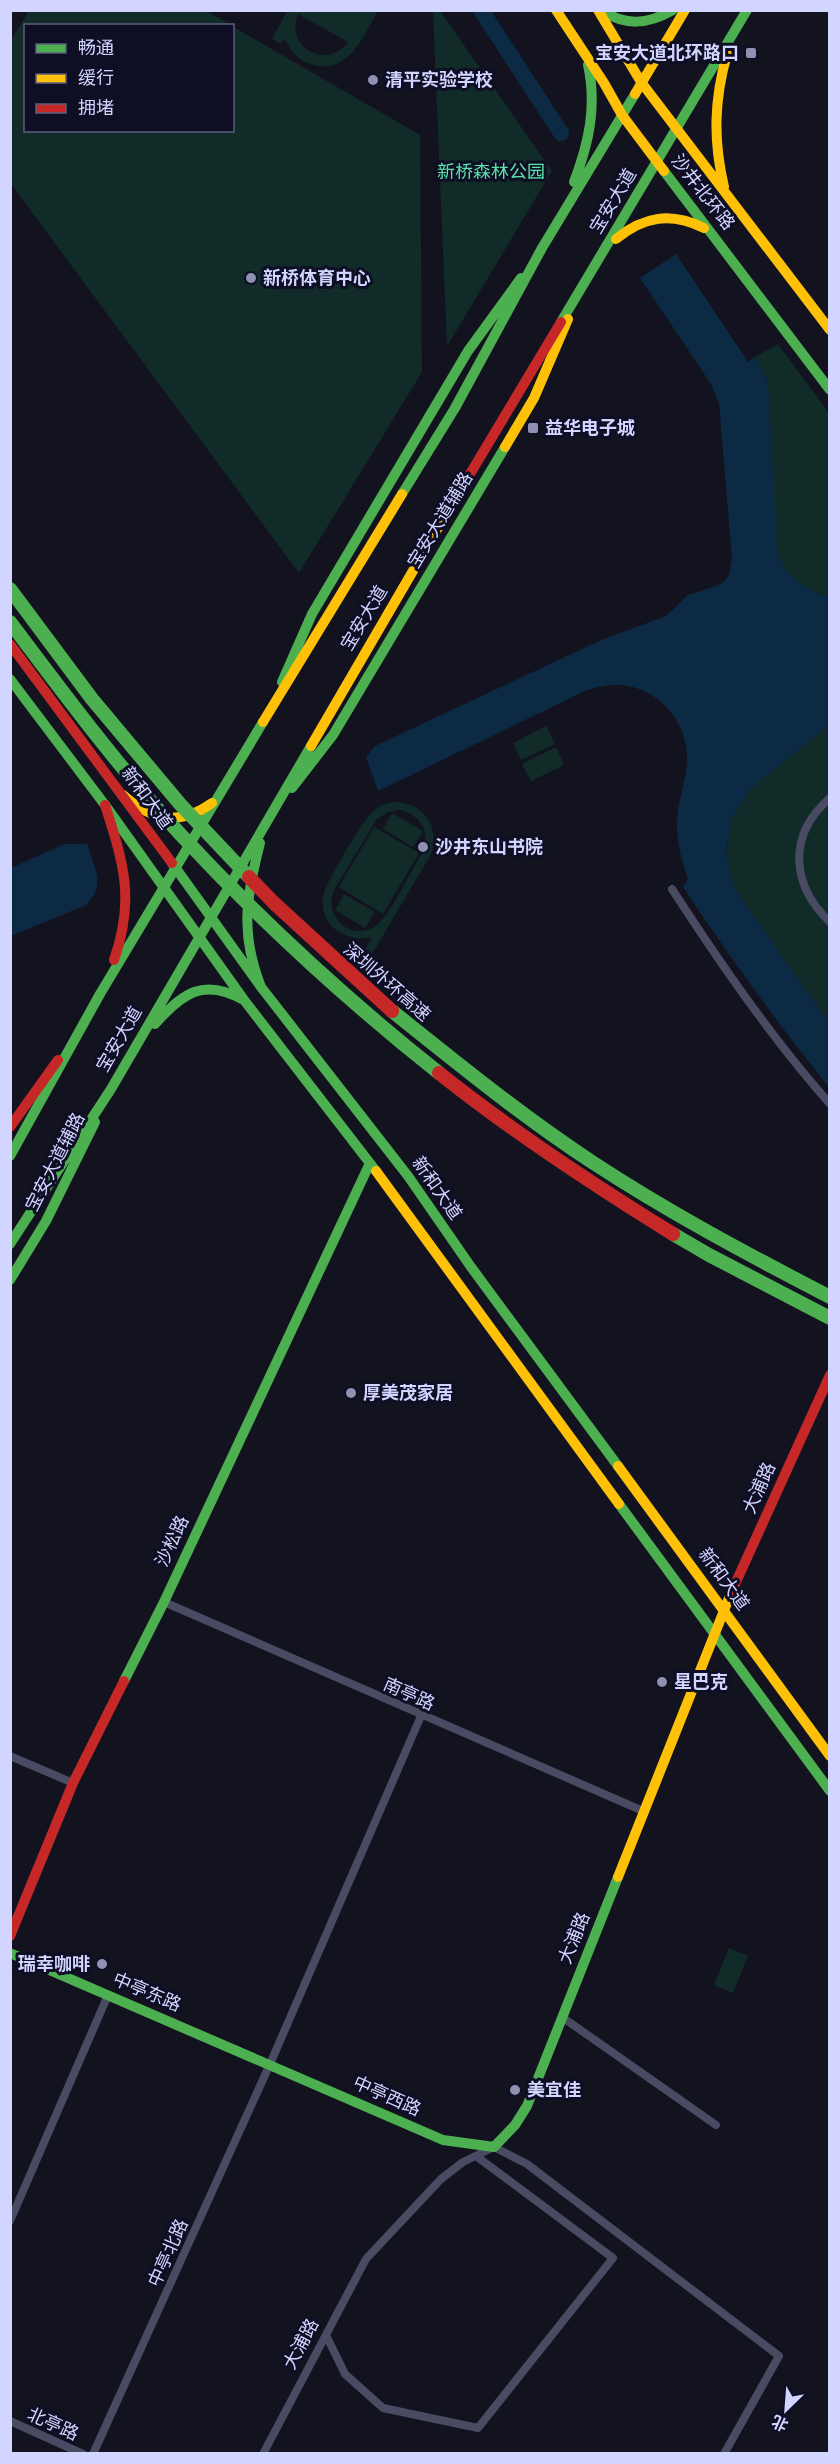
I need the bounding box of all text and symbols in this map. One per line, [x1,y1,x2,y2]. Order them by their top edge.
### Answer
legend [24,24,234,132]
text: 畅通 [78,37,114,59]
place label: 宝安大道北环路口 [595,42,739,64]
marker: 宝安大道北环路口 [744,46,758,60]
text: 缓行 [78,67,114,89]
place label: 清平实验学校 [385,69,493,91]
marker: 清平实验学校 [366,73,380,87]
text: 拥堵 [78,97,114,119]
street label: 沙井北环路 [667,150,739,234]
park label: 新桥森林公园 [437,161,545,183]
street label: 宝安大道 [585,164,641,238]
place label: 新桥体育中心 [263,267,371,289]
marker: 新桥体育中心 [244,271,258,285]
place label: 益华电子城 [545,417,635,439]
marker: 益华电子城 [526,421,540,435]
street label: 宝安大道辅路 [403,468,477,572]
street label: 宝安大道 [336,581,392,655]
street label: 新和大道 [117,762,177,834]
place label: 沙井东山书院 [435,836,543,858]
marker: 沙井东山书院 [416,840,430,854]
street label: 深圳外环高速 [339,938,435,1026]
street label: 宝安大道 [91,1002,147,1076]
street label: 宝安大道辅路 [21,1109,89,1215]
street label: 新和大道 [407,1152,467,1224]
place label: 厚美茂家居 [363,1382,453,1404]
marker: 厚美茂家居 [344,1386,358,1400]
street label: 大浦路 [738,1459,780,1517]
street label: 沙松路 [151,1512,193,1570]
street label: 新和大道 [694,1543,754,1615]
place label: 星巴克 [674,1671,728,1693]
street label: 南亭路 [380,1673,438,1715]
marker: 星巴克 [655,1675,669,1689]
street label: 大浦路 [554,1909,594,1967]
place label: 瑞幸咖啡 [18,1953,90,1975]
marker: 瑞幸咖啡 [95,1957,109,1971]
street label: 中亭东路 [110,1968,184,2016]
street label: 中亭西路 [350,2071,424,2121]
place label: 美宜佳 [527,2079,581,2101]
marker: 美宜佳 [508,2083,522,2097]
street label: 中亭北路 [143,2216,193,2290]
street label: 大浦路 [279,2315,323,2373]
north arrow [756,2380,816,2440]
street label: 北亭路 [24,2403,82,2445]
text: 北 [769,2411,791,2435]

